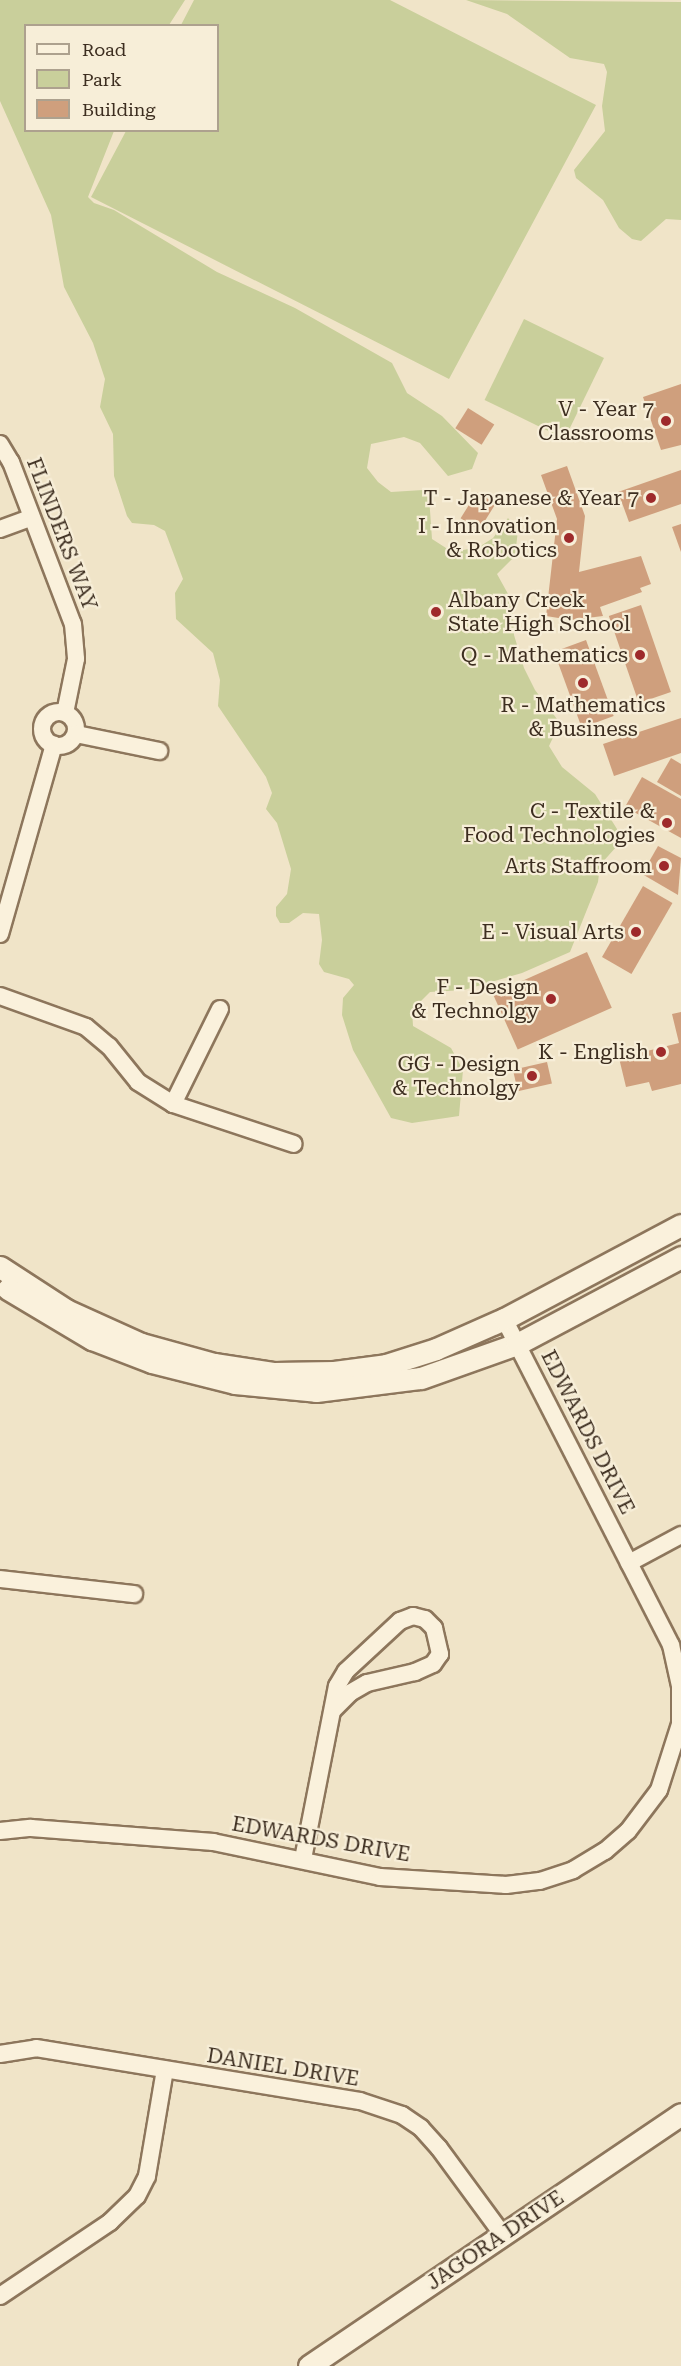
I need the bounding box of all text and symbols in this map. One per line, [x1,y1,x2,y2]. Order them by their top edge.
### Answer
legend [24,24,219,132]
text: Road [82,39,126,60]
text: Park [82,69,122,90]
text: Building [82,99,156,120]
place label: V - Year 7 Classrooms [538,396,654,446]
marker: V - Year 7 Classrooms [659,414,673,428]
street label: FLINDERS WAY [21,454,103,614]
place label: T - Japanese & Year 7 [423,485,639,511]
marker: T - Japanese & Year 7 [644,491,658,505]
place label: I - Innovation & Robotics [418,513,557,563]
marker: I - Innovation & Robotics [562,531,576,545]
place label: Albany Creek State High School [448,587,630,637]
marker: Albany Creek State High School [429,605,443,619]
place label: Q - Mathematics [461,642,628,668]
marker: Q - Mathematics [633,648,647,662]
marker: R - Mathematics & Business [576,676,590,690]
place label: R - Mathematics & Business [500,692,666,742]
place label: C - Textile & Food Technologies [463,798,655,848]
marker: C - Textile & Food Technologies [660,816,674,830]
place label: Arts Staffroom [505,853,652,879]
marker: Arts Staffroom [657,859,671,873]
place label: E - Visual Arts [482,919,624,945]
marker: E - Visual Arts [629,925,643,939]
place label: F - Design & Technolgy [411,974,539,1024]
marker: F - Design & Technolgy [544,992,558,1006]
place label: K - English [538,1039,649,1065]
marker: K - English [654,1045,668,1059]
place label: GG - Design & Technolgy [392,1051,520,1101]
marker: GG - Design & Technolgy [525,1069,539,1083]
street label: EDWARDS DRIVE [536,1346,640,1518]
street label: EDWARDS DRIVE [230,1811,412,1867]
street label: DANIEL DRIVE [205,2043,361,2091]
street label: JAGORA DRIVE [422,2185,568,2295]

